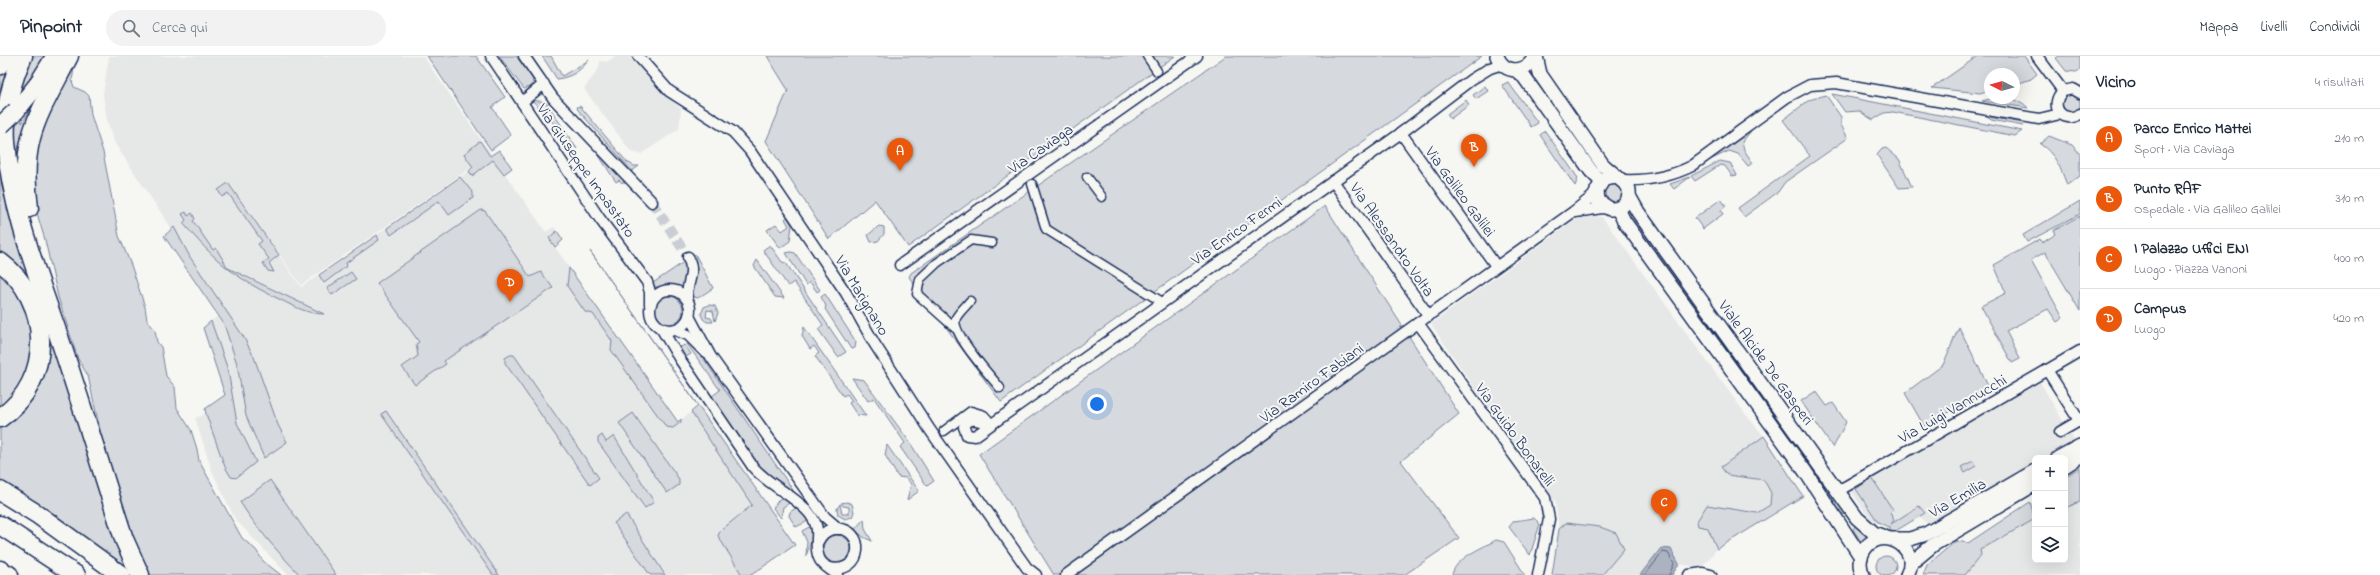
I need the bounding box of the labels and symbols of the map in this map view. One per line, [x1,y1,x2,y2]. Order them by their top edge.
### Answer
north arrow [1984,68,2020,104]
street label: Via Giuseppe Impastato [529,98,641,243]
street label: Via Caviaga [1003,118,1079,181]
pin: B [1461,134,1487,167]
pin: A [887,138,913,171]
street label: Via Galileo Galilei [1418,141,1501,243]
street label: Via Alessandro Volta [1342,177,1440,302]
street label: Via Enrico Fermi [1186,191,1288,273]
street label: Via Marignano [827,250,895,341]
pin: D [497,269,523,302]
street label: Viale Alcide De Gasperi [1711,295,1819,431]
street label: Via Ramiro Fabiani [1254,338,1369,430]
street label: Via Luigi Vannucchi [1893,369,2012,451]
street label: Via Guido Bonarelli [1468,377,1560,492]
your location [1087,394,1107,414]
street label: Via Emilia [1924,473,1991,525]
pin: C [1651,489,1677,522]

